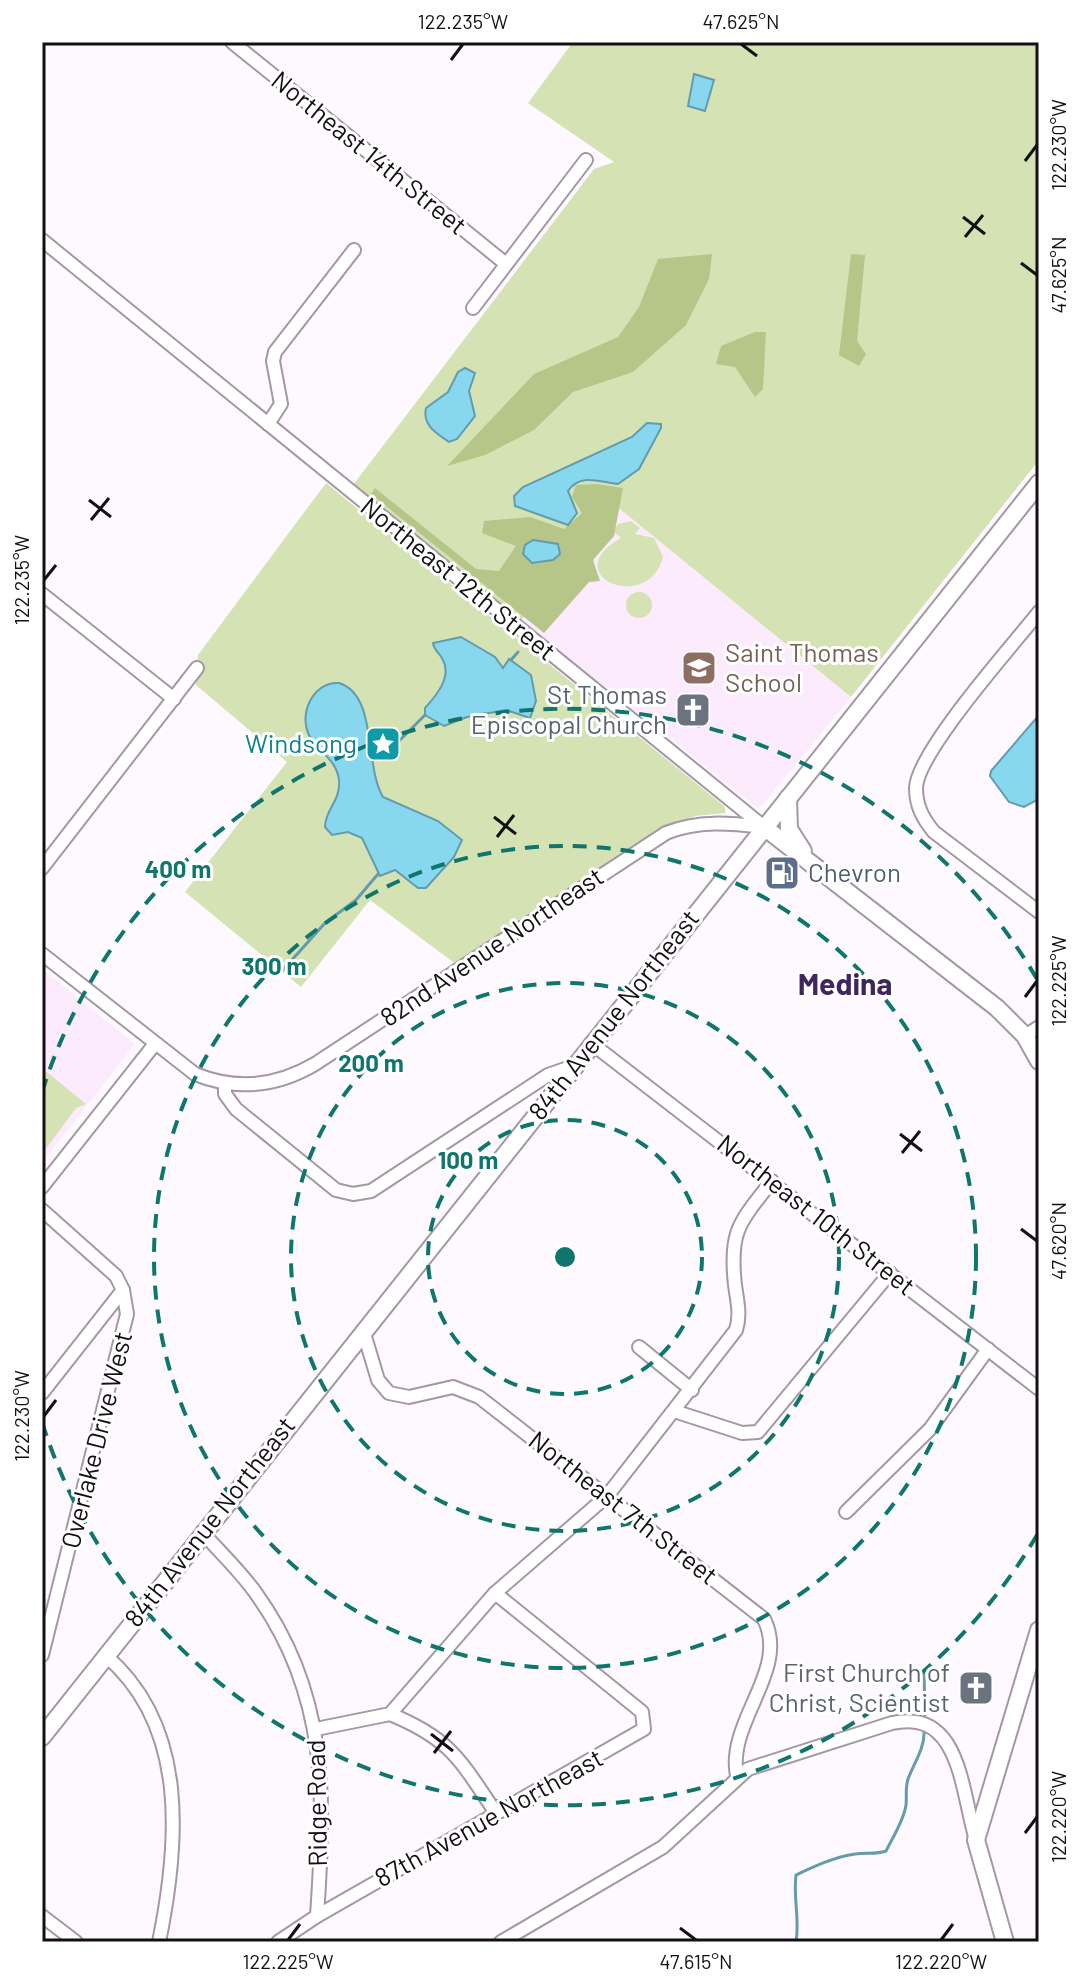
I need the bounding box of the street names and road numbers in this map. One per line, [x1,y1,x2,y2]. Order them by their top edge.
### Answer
street label: Northeast 14th Street [266,64,474,240]
street label: Northeast 12th Street [355,490,563,666]
street label: 82nd Avenue Northeast [374,860,609,1032]
street label: 84th Avenue Northeast [521,903,705,1125]
street label: Northeast 10th Street [712,1127,922,1301]
street label: Overlake Drive West [54,1328,137,1551]
street label: 84th Avenue Northeast [117,1410,301,1632]
street label: Northeast 7th Street [523,1423,724,1590]
street label: Ridge Road [299,1739,332,1867]
street label: 87th Avenue Northeast [369,1741,608,1892]

